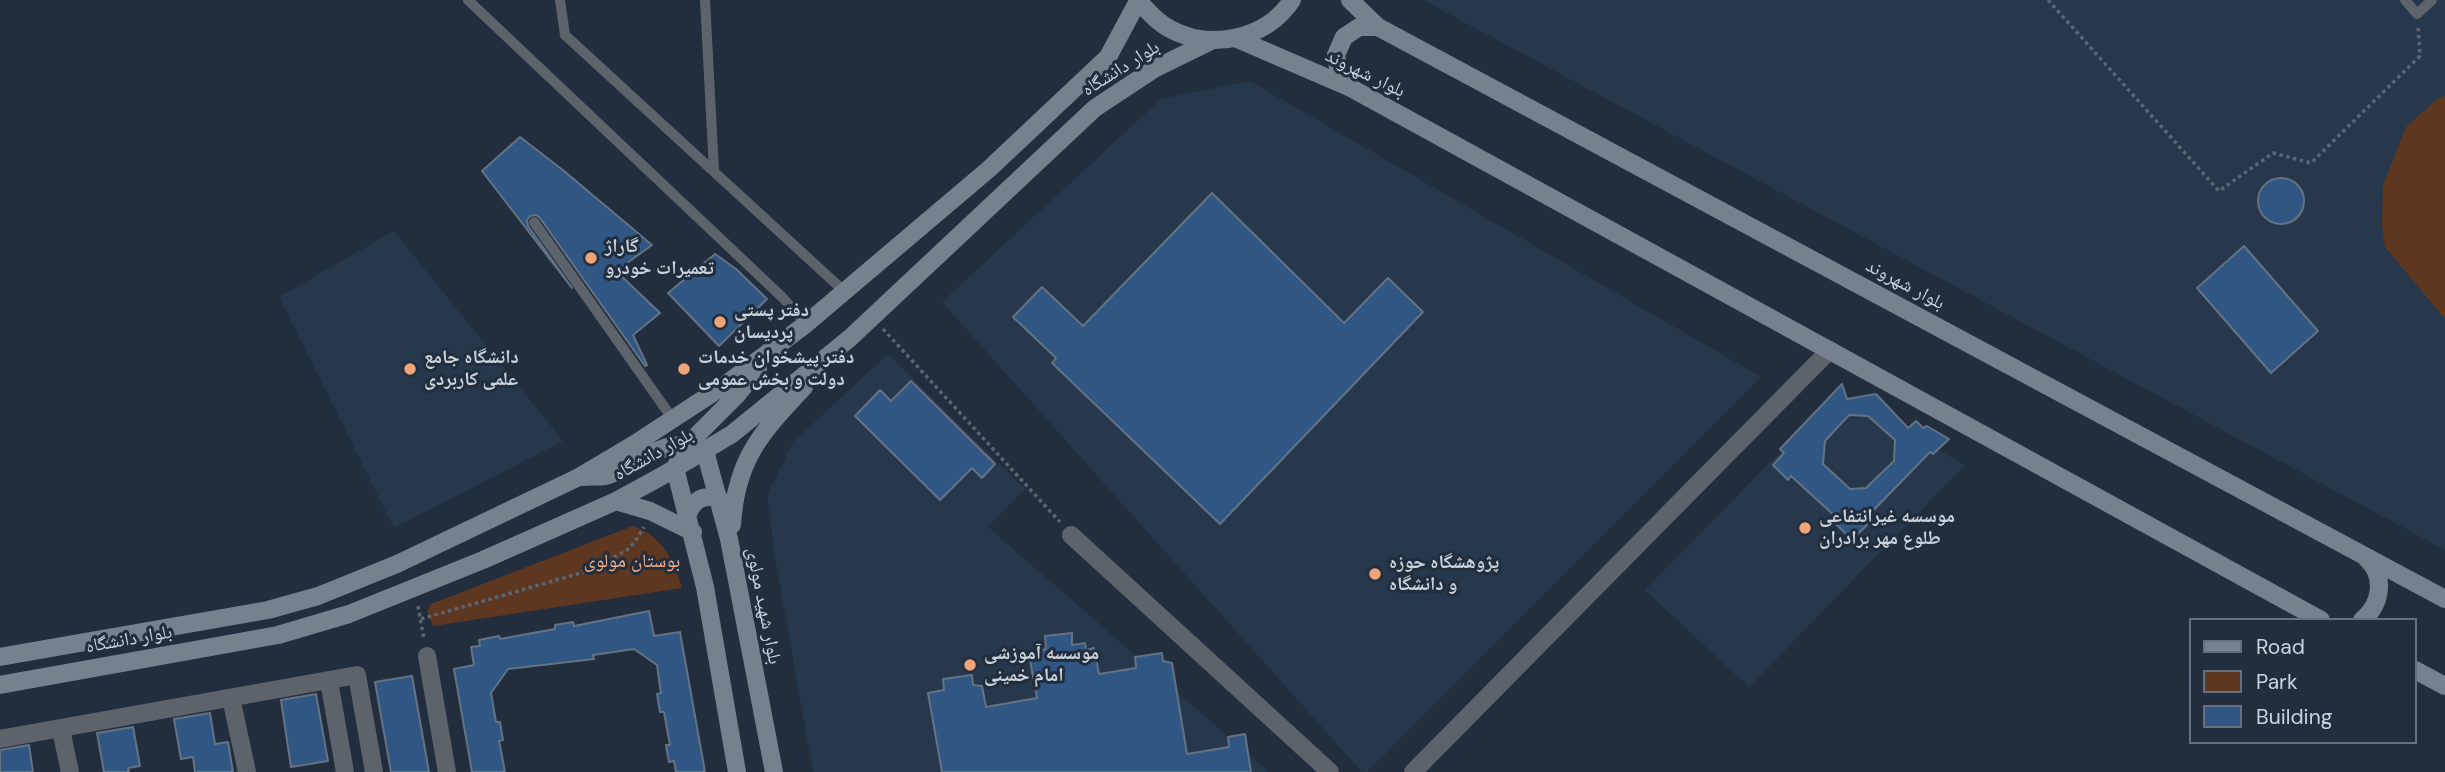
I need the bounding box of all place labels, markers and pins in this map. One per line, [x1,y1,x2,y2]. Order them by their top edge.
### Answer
place label: گاراژ تعمیرات خودرو [605,236,714,280]
marker: گاراژ تعمیرات خودرو [583,250,599,266]
place label: دفتر پستی پردیسان [734,300,809,344]
marker: دفتر پستی پردیسان [712,314,728,330]
place label: دانشگاه جامع علمی کاربردی [424,347,519,391]
place label: دفتر پیشخوان خدمات دولت و بخش عمومی [698,347,854,391]
marker: دانشگاه جامع علمی کاربردی [402,361,418,377]
marker: دفتر پیشخوان خدمات دولت و بخش عمومی [676,361,692,377]
place label: موسسه غیرانتفاعی طلوع مهر برادران [1819,506,1955,550]
marker: موسسه غیرانتفاعی طلوع مهر برادران [1797,520,1813,536]
place label: پژوهشگاه حوزه و دانشگاه [1389,552,1499,596]
marker: پژوهشگاه حوزه و دانشگاه [1367,566,1383,582]
place label: موسسه آموزشی امام خمینی [984,643,1099,687]
marker: موسسه آموزشی امام خمینی [962,657,978,673]

